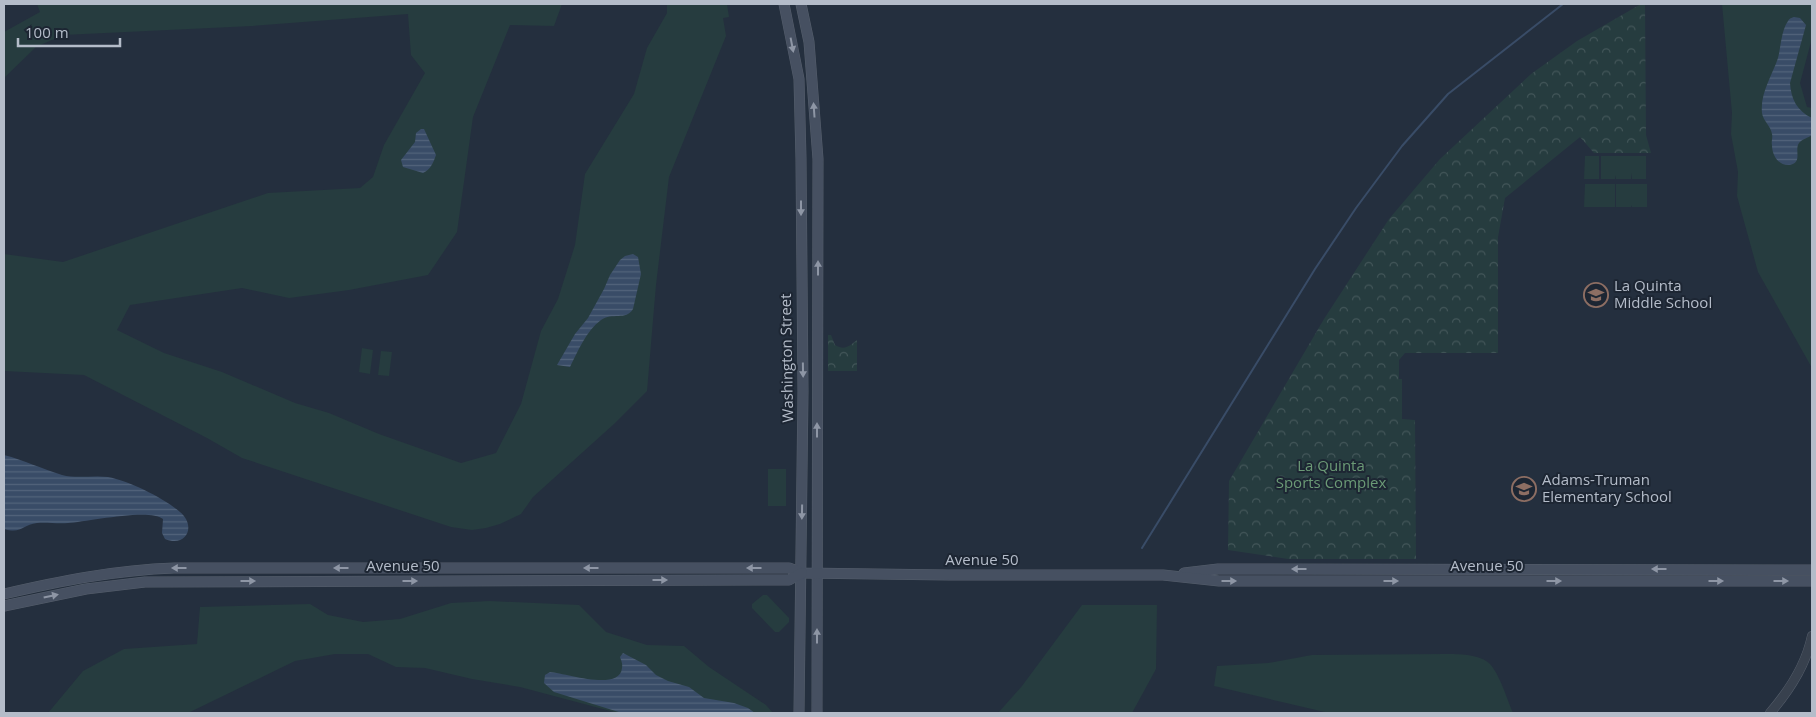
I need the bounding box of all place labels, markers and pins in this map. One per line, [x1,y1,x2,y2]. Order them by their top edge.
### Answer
place label: La Quinta Middle School [1614,275,1712,312]
school or university icon: La Quinta Middle School [1583,282,1609,308]
place label: Adams-Truman Elementary School [1542,469,1672,506]
school or university icon: Adams-Truman Elementary School [1511,476,1537,502]

